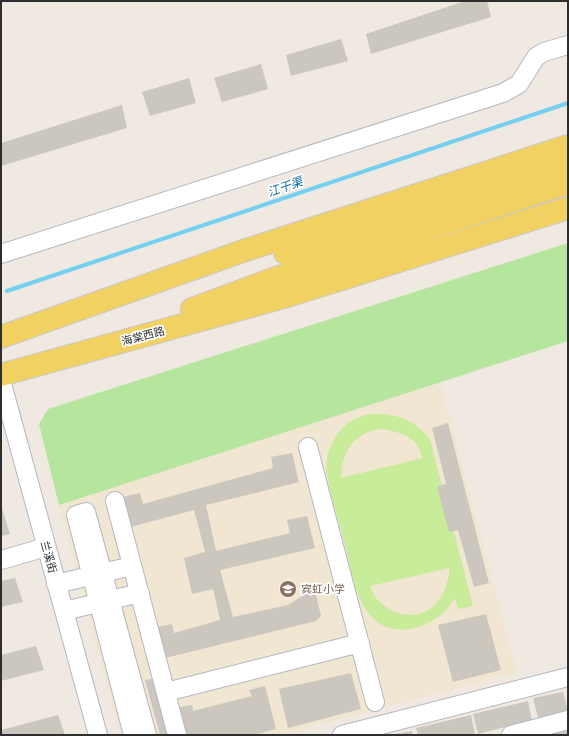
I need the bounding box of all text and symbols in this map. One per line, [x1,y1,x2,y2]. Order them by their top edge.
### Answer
water label: 江干渠 [265,173,306,199]
street label: 海棠西路 [120,324,166,348]
street label: 兰溪街 [38,539,60,575]
school or university icon: 宾虹小学 [278,579,298,599]
place label: 宾虹小学 [301,582,345,596]

